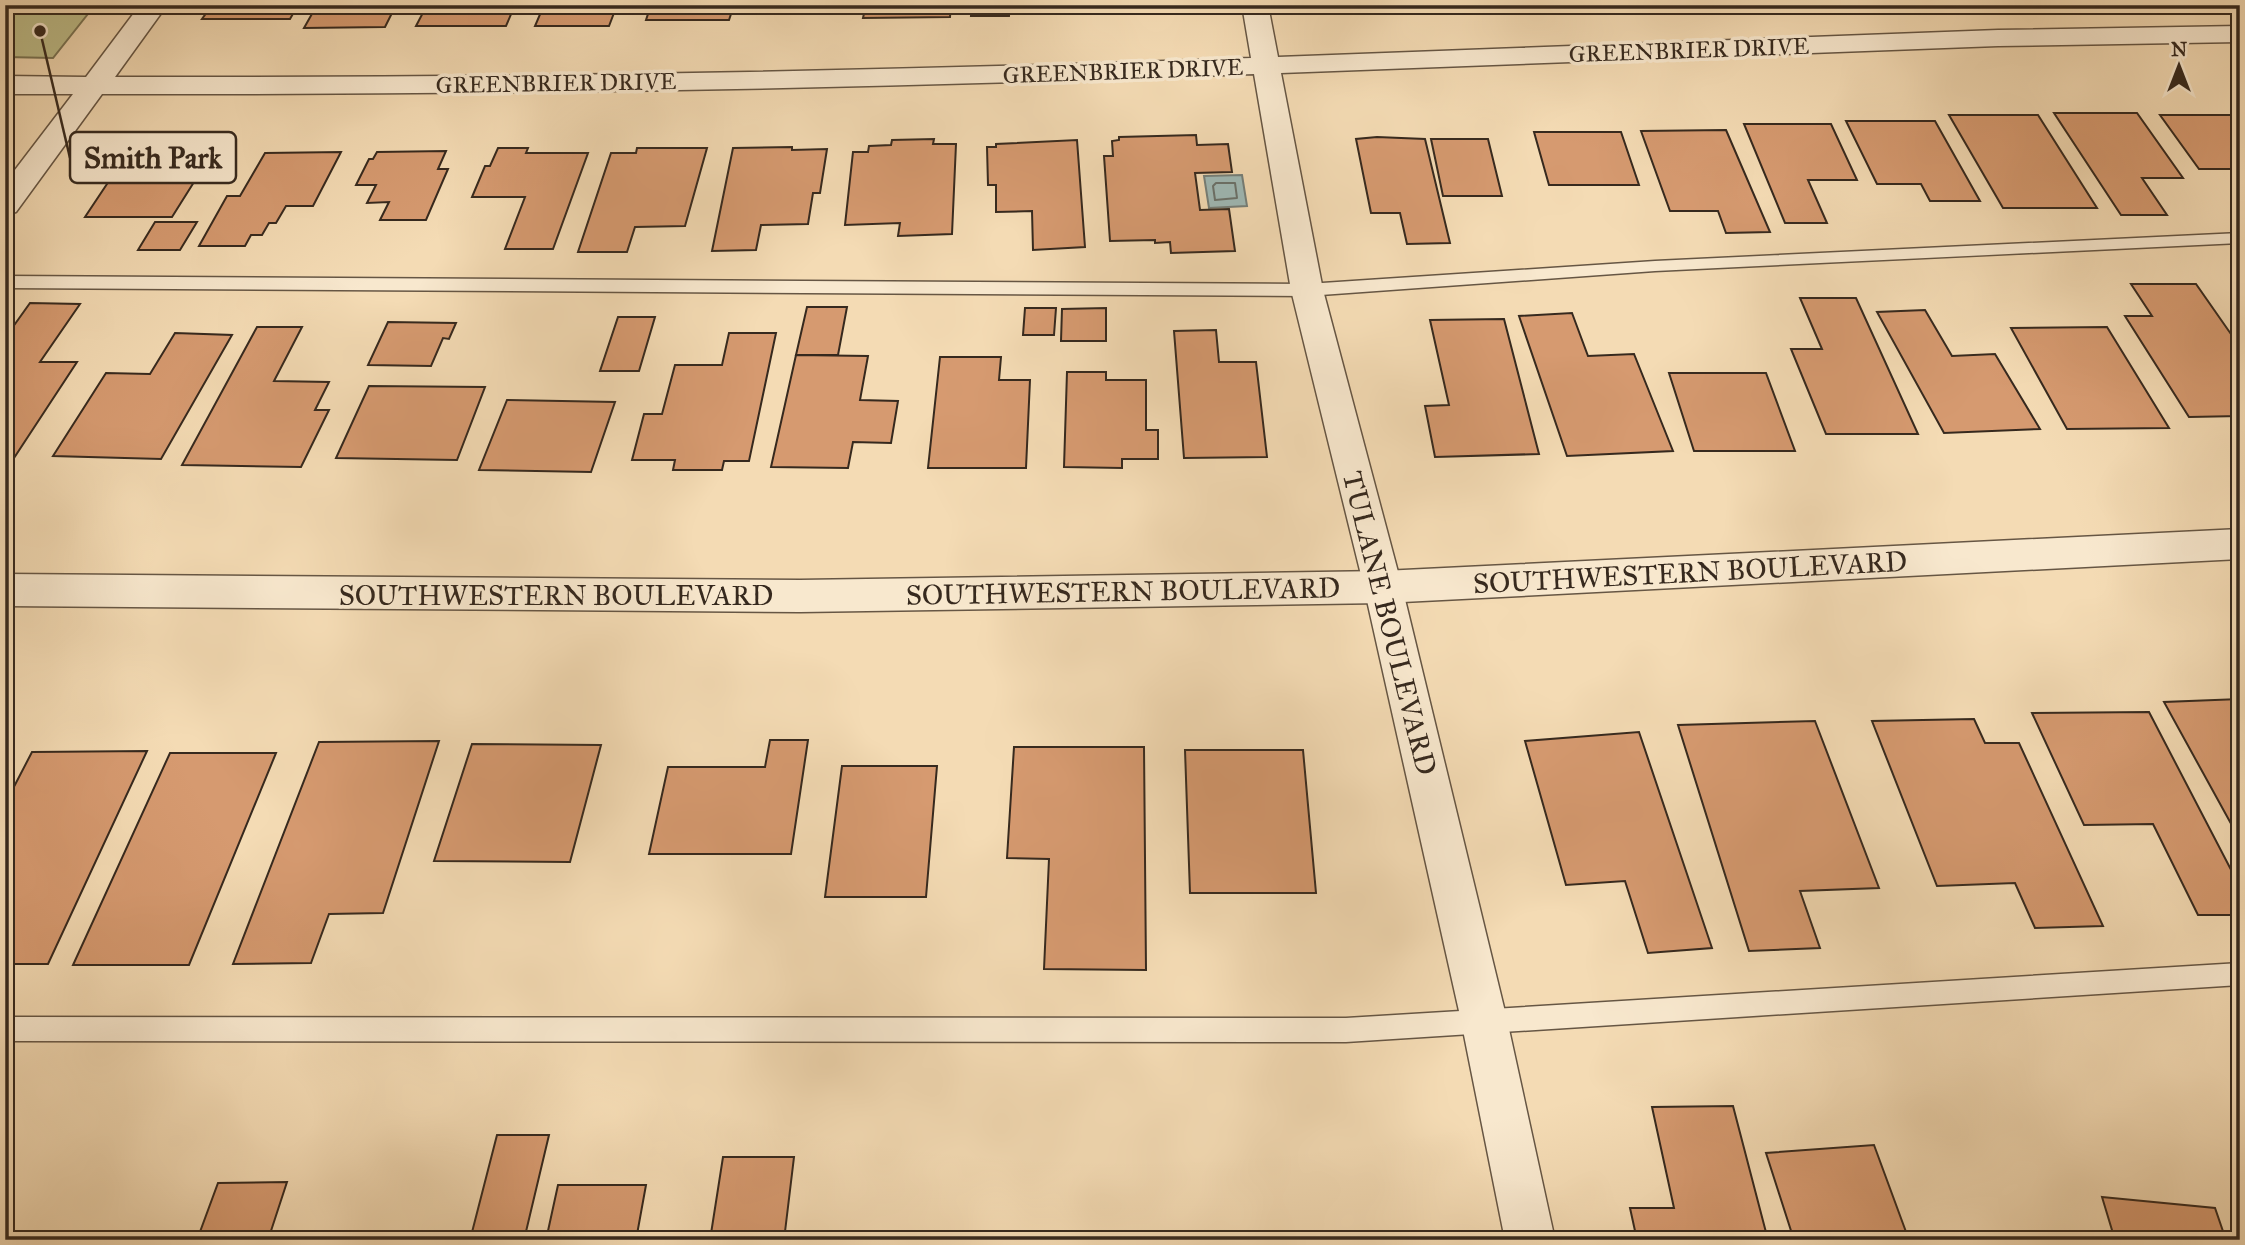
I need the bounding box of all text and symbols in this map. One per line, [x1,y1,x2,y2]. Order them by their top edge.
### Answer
street label: GREENBRIER DRIVE [1568,32,1810,68]
north arrow [2144,32,2214,102]
text: N [2171,38,2187,61]
street label: GREENBRIER DRIVE [1002,53,1244,89]
street label: GREENBRIER DRIVE [435,67,677,99]
callout: Smith Park [70,132,236,183]
text: Smith Park [84,140,223,176]
street label: TULANE BOULEVARD [1335,468,1444,779]
street label: SOUTHWESTERN BOULEVARD [1472,544,1908,601]
street label: SOUTHWESTERN BOULEVARD [905,570,1341,613]
street label: SOUTHWESTERN BOULEVARD [339,578,773,613]

